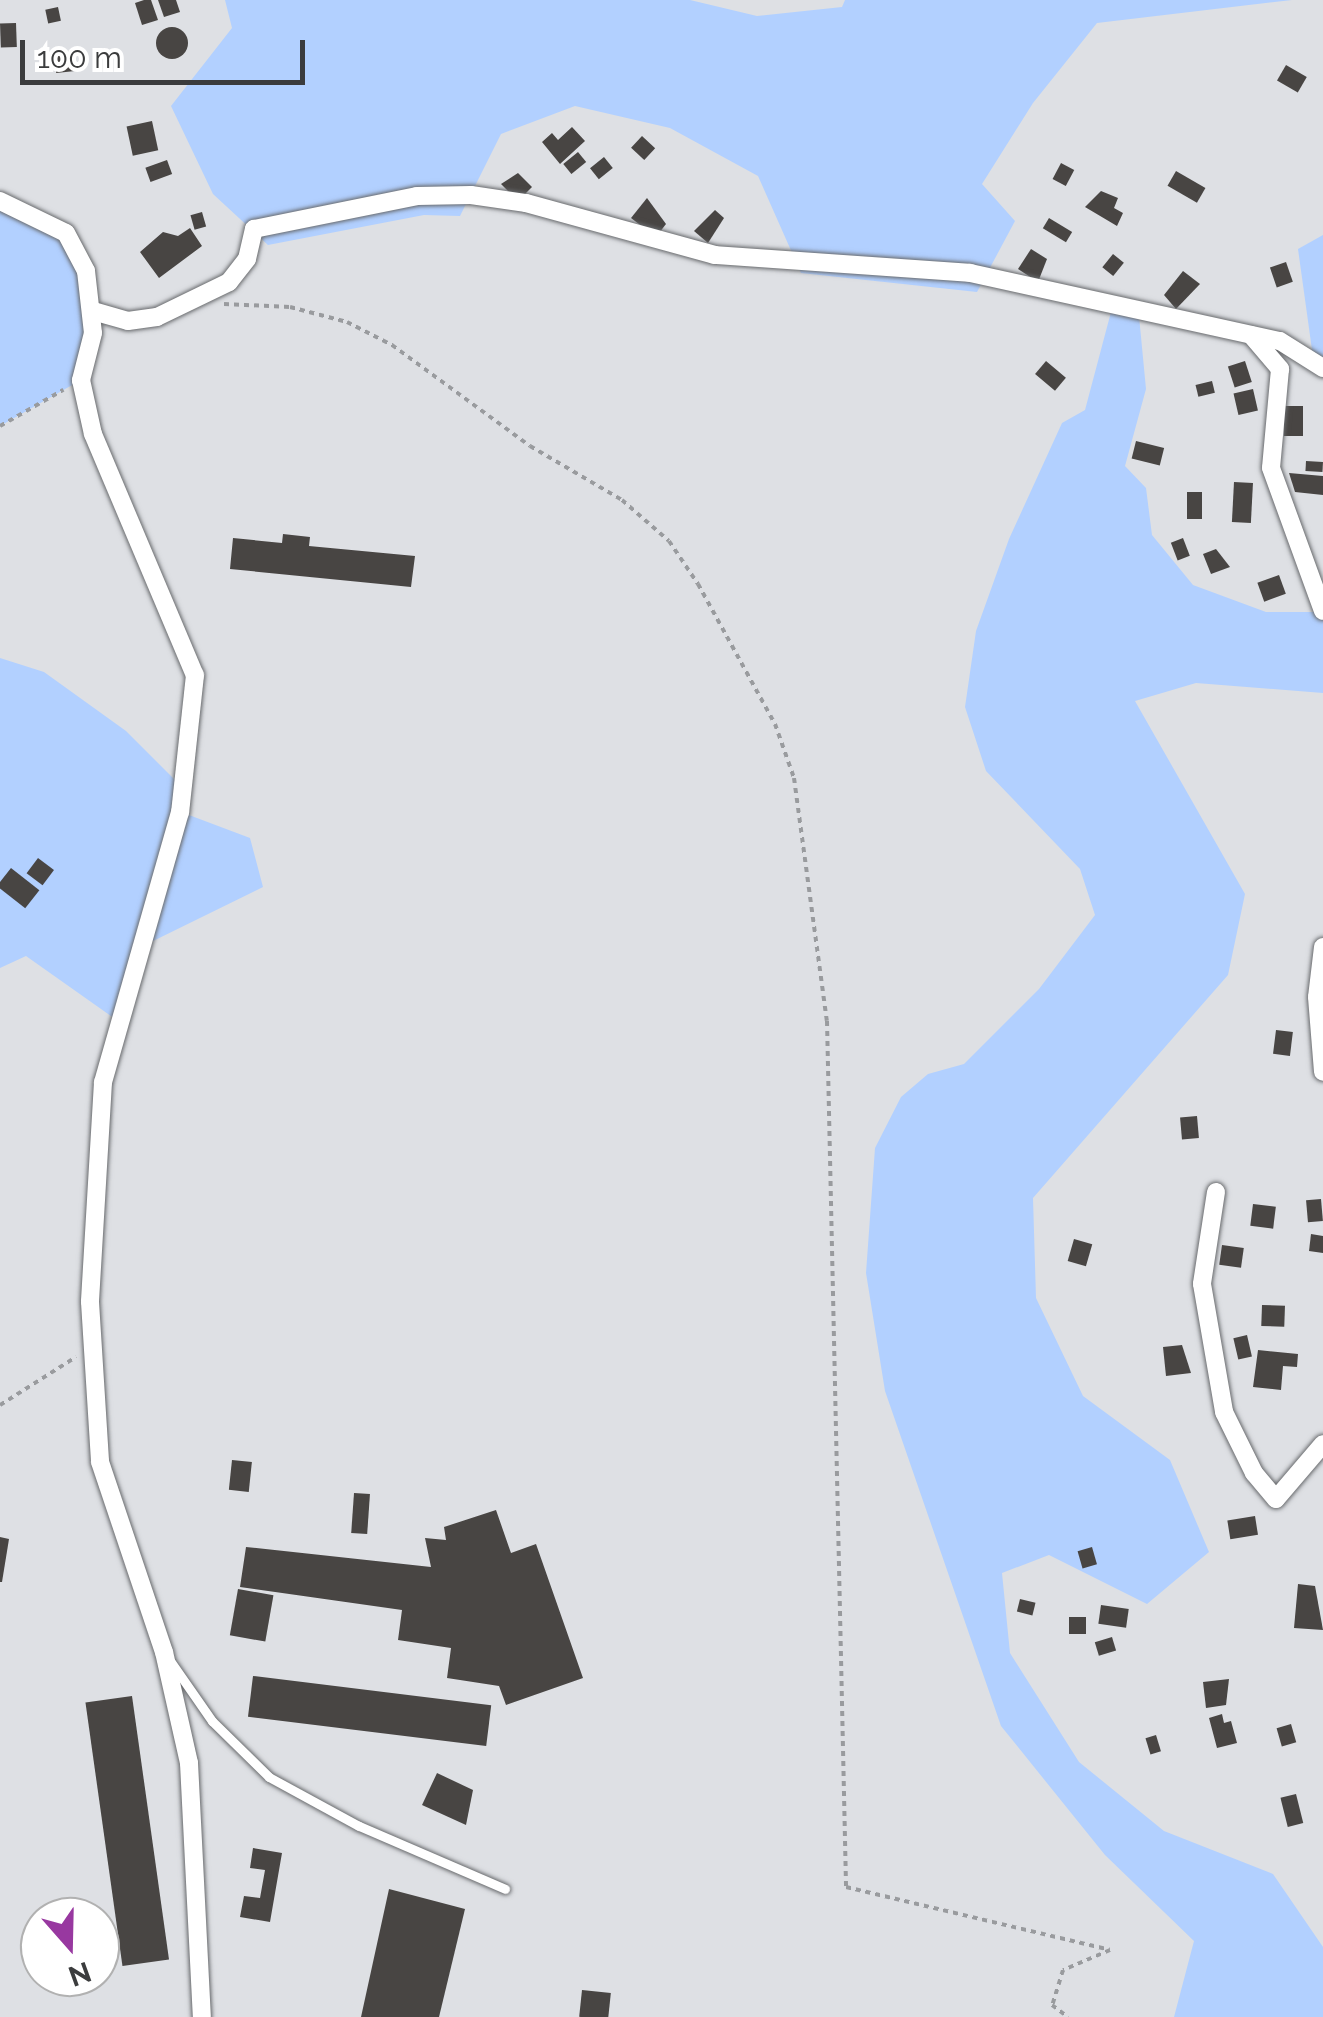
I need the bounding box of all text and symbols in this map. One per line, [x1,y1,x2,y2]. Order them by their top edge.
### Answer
scale bar [25,20,310,82]
text: 100 m [37,40,122,75]
north arrow [20,1897,120,1997]
text: N [64,1955,95,1993]

